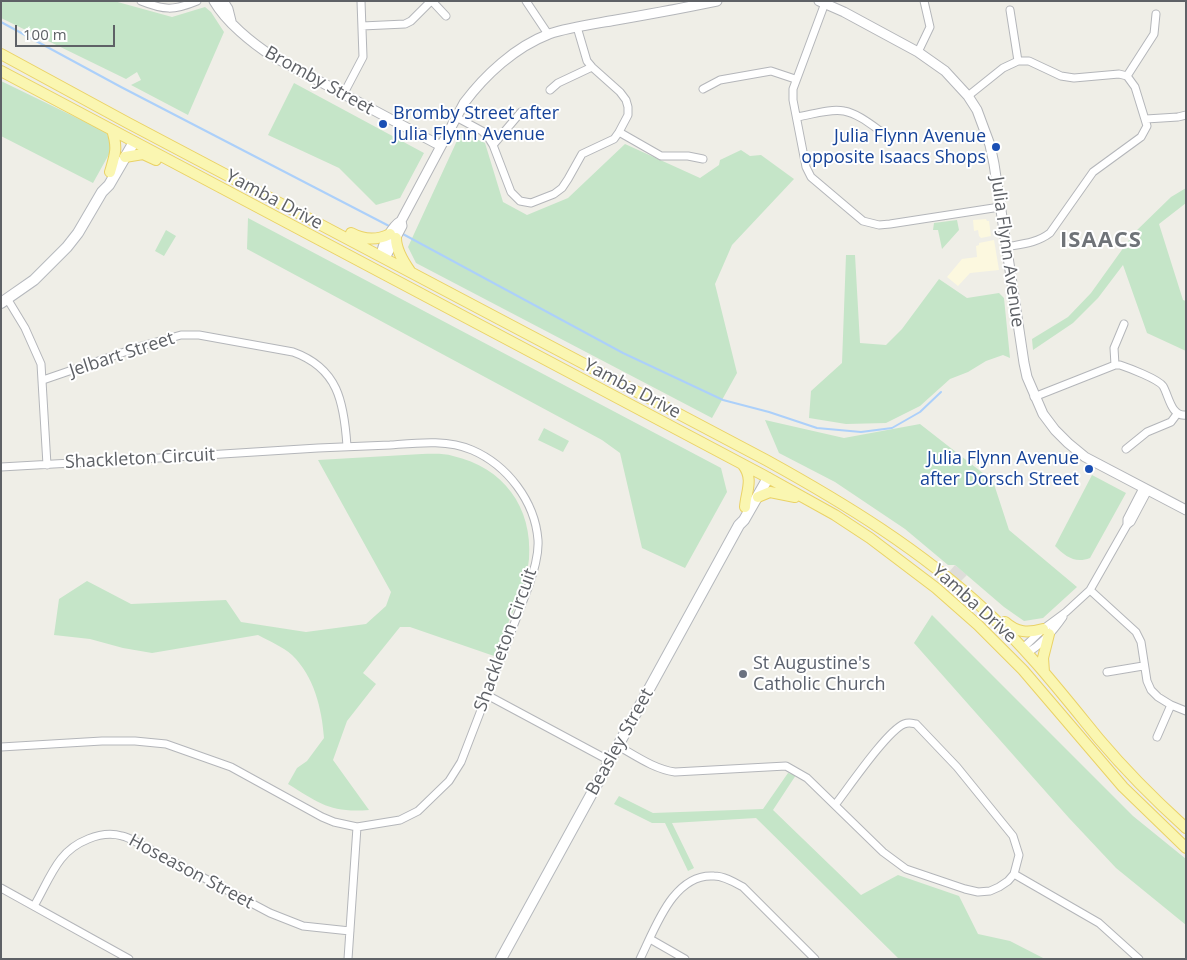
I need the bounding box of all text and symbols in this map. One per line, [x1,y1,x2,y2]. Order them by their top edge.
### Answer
scale bar [18,15,118,47]
text: 100 m [23,24,67,44]
street label: Bromby Street [261,42,377,120]
place label: Bromby Street after Julia Flynn Avenue [393,103,559,146]
marker: Bromby Street after Julia Flynn Avenue [377,118,389,130]
place label: Julia Flynn Avenue opposite Isaacs Shops [801,126,986,168]
marker: Julia Flynn Avenue opposite Isaacs Shops [990,141,1002,153]
street label: Yamba Drive [222,165,326,235]
street label: Julia Flynn Avenue [986,175,1028,329]
district label: ISAACS [1059,228,1143,254]
street label: Jelbart Street [67,328,177,382]
street label: Yamba Drive [580,354,684,424]
street label: Shackleton Circuit [64,444,216,474]
place label: Julia Flynn Avenue after Dorsch Street [920,448,1079,490]
marker: Julia Flynn Avenue after Dorsch Street [1083,463,1095,475]
street label: Yamba Drive [927,560,1021,648]
street label: Shackleton Circuit [470,566,542,714]
place label: St Augustine's Catholic Church [753,653,885,696]
marker: St Augustine's Catholic Church [737,668,749,680]
street label: Beasley Street [582,685,658,799]
street label: Hoseason Street [125,830,257,914]

